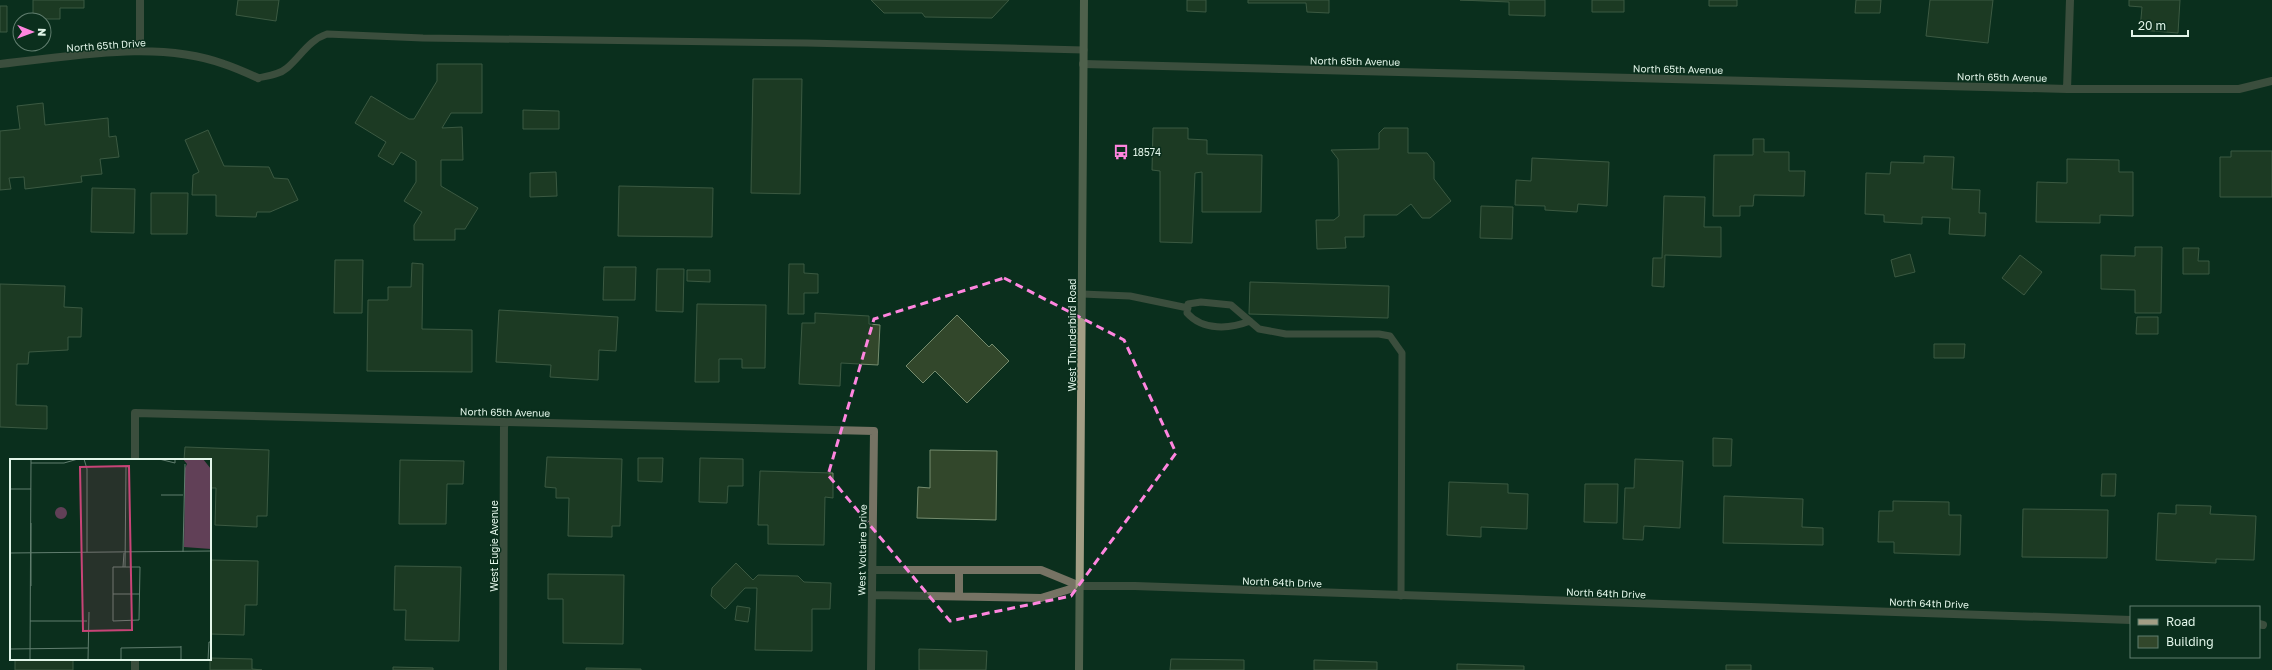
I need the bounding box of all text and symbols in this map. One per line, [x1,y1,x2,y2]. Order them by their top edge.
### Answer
north arrow [12,12,52,52]
scale bar [2132,12,2188,38]
text: 20 m [2138,18,2166,33]
text: N [36,28,49,36]
street label: North 65th Drive [66,36,146,54]
street label: North 65th Avenue [1310,54,1400,68]
street label: North 65th Avenue [1633,62,1723,76]
street label: North 65th Avenue [1957,70,2047,84]
bus stop icon: 18574 [1112,143,1130,161]
place label: 18574 [1133,146,1161,158]
street label: West Thunderbird Road [1066,279,1078,391]
street label: North 65th Avenue [460,405,550,419]
inset map [10,459,211,660]
street label: West Eugie Avenue [488,500,500,592]
street label: West Voltaire Drive [855,504,869,596]
street label: North 64th Drive [1242,575,1322,589]
street label: North 64th Drive [1566,586,1646,600]
street label: North 64th Drive [1889,596,1969,610]
legend [2130,606,2260,658]
text: Road [2166,614,2195,629]
text: Building [2166,634,2214,649]

